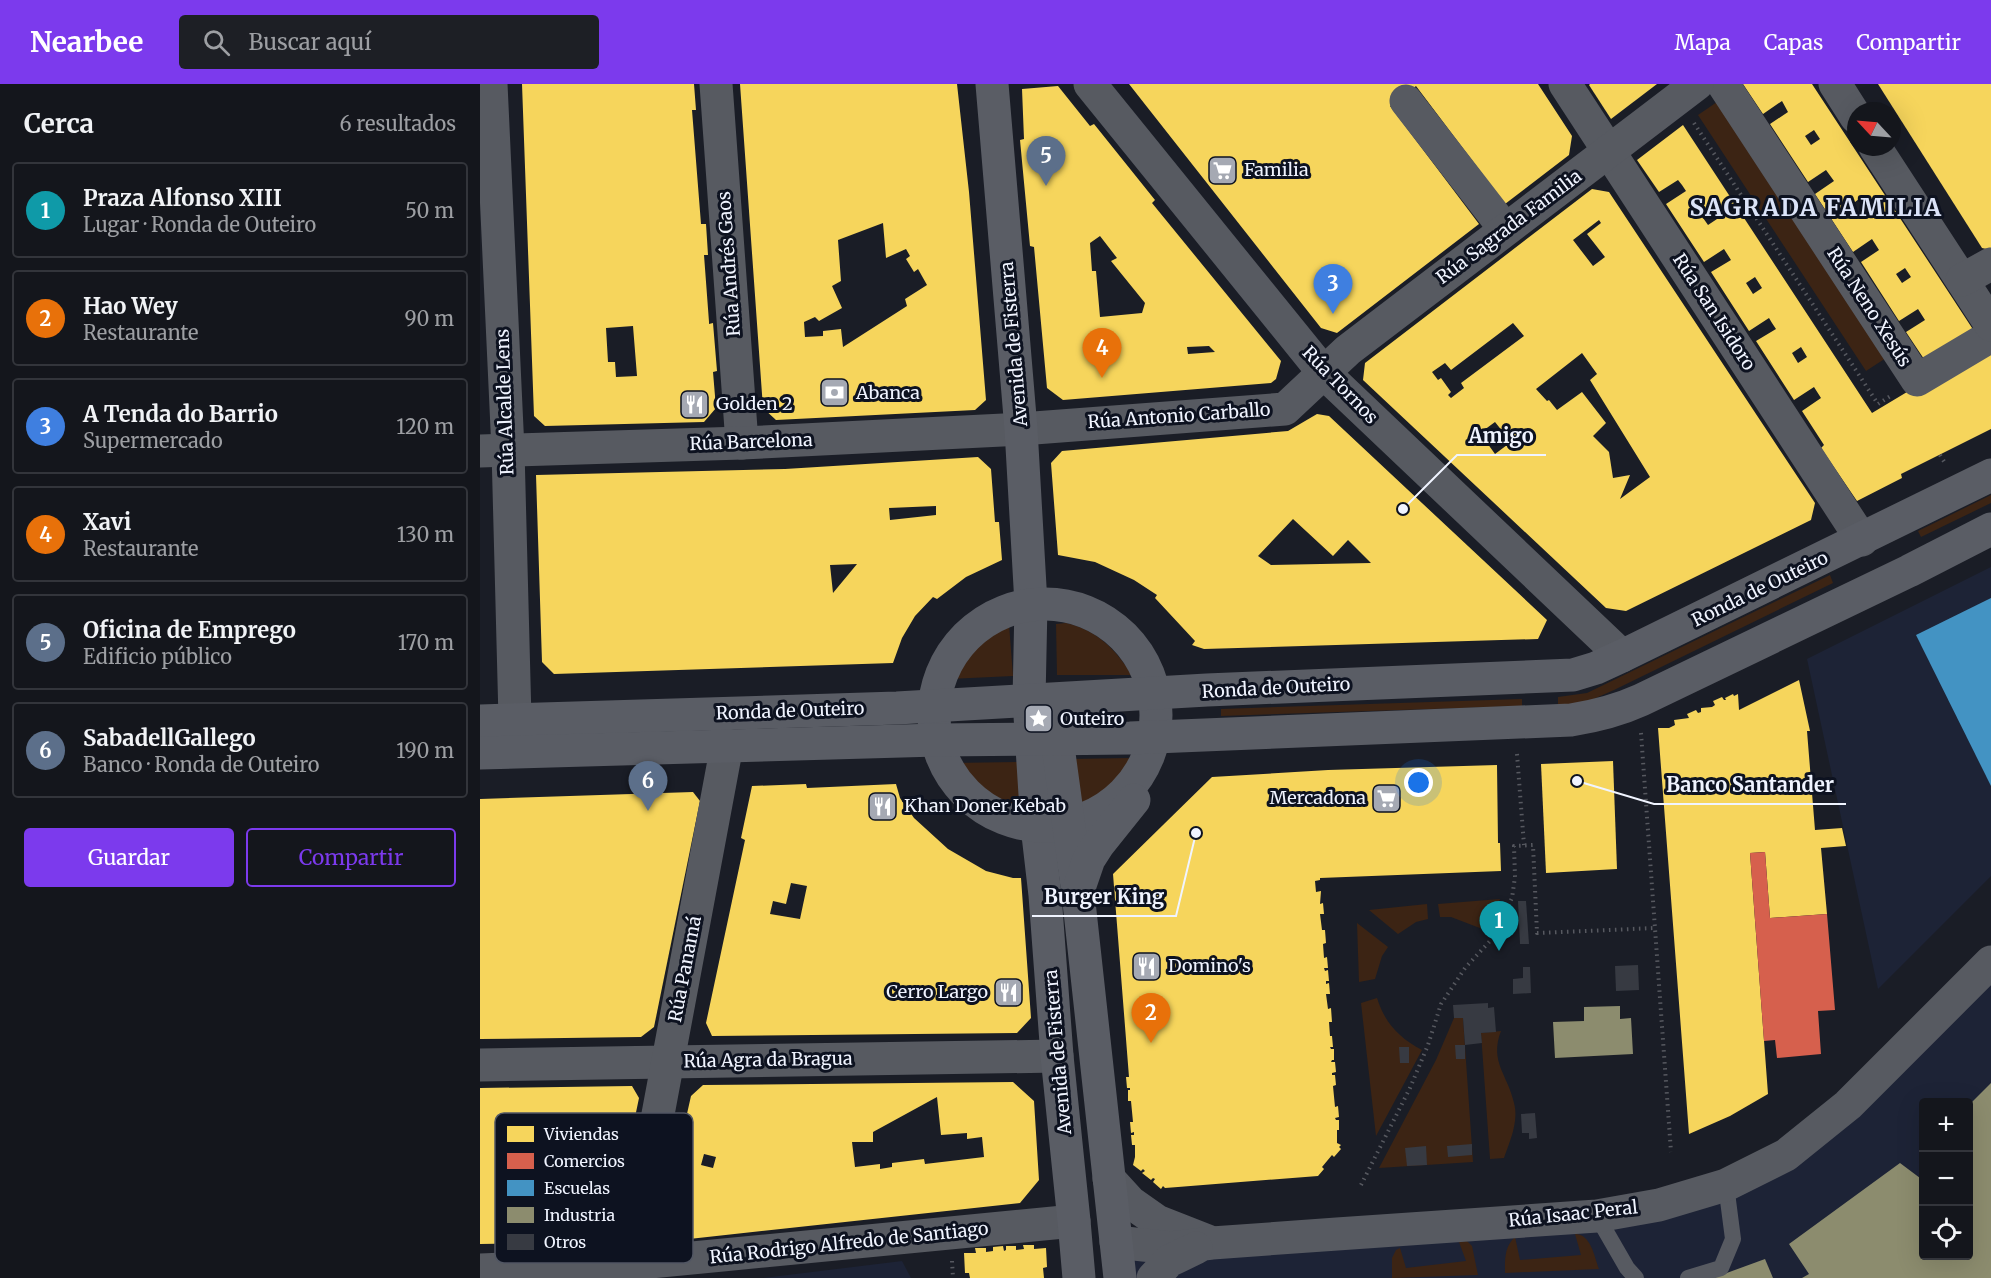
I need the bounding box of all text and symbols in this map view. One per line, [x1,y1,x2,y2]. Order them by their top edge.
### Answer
search box [179,15,599,69]
text: Nearbee [30,24,143,60]
icon: search [200,26,233,59]
text: Buscar aquí [248,28,371,56]
text: Mapa [1674,29,1731,56]
text: Capas [1764,29,1823,56]
text: Compartir [1856,29,1961,56]
north arrow [1847,102,1901,156]
text: Cerca [24,107,94,140]
text: 6 resultados [340,111,456,136]
pin: 5 [1026,136,1066,186]
supermarket icon: Familia [1207,154,1239,186]
place label: Familia [1244,158,1309,181]
street label: Rúa Sagrada Familia [1431,164,1586,289]
text: Praza Alfonso XIII [83,184,282,212]
street label: Rúa Andrés Gaos [712,191,745,337]
district label: SAGRADA FAMILIA [1689,192,1943,223]
text: 1 [41,198,50,223]
text: 50 m [405,198,454,223]
text: Lugar · Ronda de Outeiro [83,212,316,237]
street label: Rúa Neno Xesús [1822,243,1917,371]
street label: Rúa San Isidoro [1668,249,1761,374]
street label: Avenida de Fisterra [995,260,1032,428]
pin: 3 [1314,264,1352,314]
text: Hao Wey [83,292,178,320]
text: 2 [40,306,51,331]
text: 90 m [404,306,454,331]
text: Restaurante [83,320,198,345]
street label: Rúa Alcalde Lens [490,328,519,476]
pin: 4 [1082,328,1122,378]
street label: Rúa Tornos [1298,341,1383,428]
bank icon: Abanca [819,377,851,409]
place label: Abanca [855,381,920,404]
restaurant icon: Golden 2 [679,388,711,420]
place label: Golden 2 [716,392,793,415]
street label: Rúa Antonio Carballo [1087,398,1271,433]
text: A Tenda do Barrio [83,400,278,428]
text: 3 [40,414,51,439]
text: 120 m [396,414,454,439]
callout: Amigo [1457,417,1546,455]
text: Amigo [1467,423,1534,448]
text: Supermercado [83,428,223,453]
street label: Rúa Barcelona [689,428,813,455]
text: Xavi [83,508,131,536]
text: 4 [39,522,52,547]
text: 130 m [397,522,454,547]
text: Restaurante [83,536,198,561]
street label: Ronda de Outeiro [1688,546,1832,631]
text: Oficina de Emprego [83,616,296,644]
text: 5 [40,630,51,655]
text: 170 m [398,630,454,655]
text: Edificio público [83,644,232,669]
street label: Ronda de Outeiro [1201,672,1351,703]
street label: Ronda de Outeiro [715,696,865,725]
place icon: Outeiro [1023,703,1055,735]
place label: Outeiro [1060,707,1124,730]
text: SabadellGallego [83,724,256,752]
text: 6 [39,738,52,763]
text: 190 m [396,738,454,763]
text: Banco · Ronda de Outeiro [83,752,319,777]
pin: 6 [628,762,668,811]
callout: Banco Santander [1654,766,1846,804]
your location [1404,768,1433,797]
text: Banco Santander [1666,772,1834,797]
supermarket icon: Mercadona [1371,782,1403,814]
place label: Mercadona [1270,786,1366,809]
restaurant icon: Khan Doner Kebab [867,790,899,822]
place label: Khan Doner Kebab [904,794,1066,817]
button: Guardar [24,828,234,887]
button: Compartir [246,828,456,887]
callout: Burger King [1032,878,1176,916]
text: Burger King [1044,884,1165,909]
pin: 1 [1480,902,1518,951]
street label: Rúa Panamá [663,914,706,1024]
restaurant icon: Domino's [1131,950,1163,982]
place label: Domino's [1168,954,1251,977]
street label: Avenida de Fisterra [1039,968,1076,1136]
restaurant icon: Cerro Largo [993,976,1025,1008]
place label: Cerro Largo [886,980,988,1003]
pin: 2 [1132,994,1170,1043]
street label: Rúa Agra da Bragua [683,1047,853,1072]
map controls [1919,1098,1973,1260]
button: + [1919,1098,1973,1152]
legend [495,1113,693,1263]
text: Viviendas [543,1124,619,1144]
text: Comercios [544,1151,625,1171]
button: − [1919,1152,1973,1206]
text: Escuelas [544,1178,610,1198]
street label: Rúa Isaac Peral [1507,1195,1639,1232]
text: Industria [544,1205,615,1225]
button: locate [1919,1206,1973,1260]
street label: Rúa Rodrigo Alfredo de Santiago [708,1216,989,1269]
text: Otros [544,1232,586,1252]

